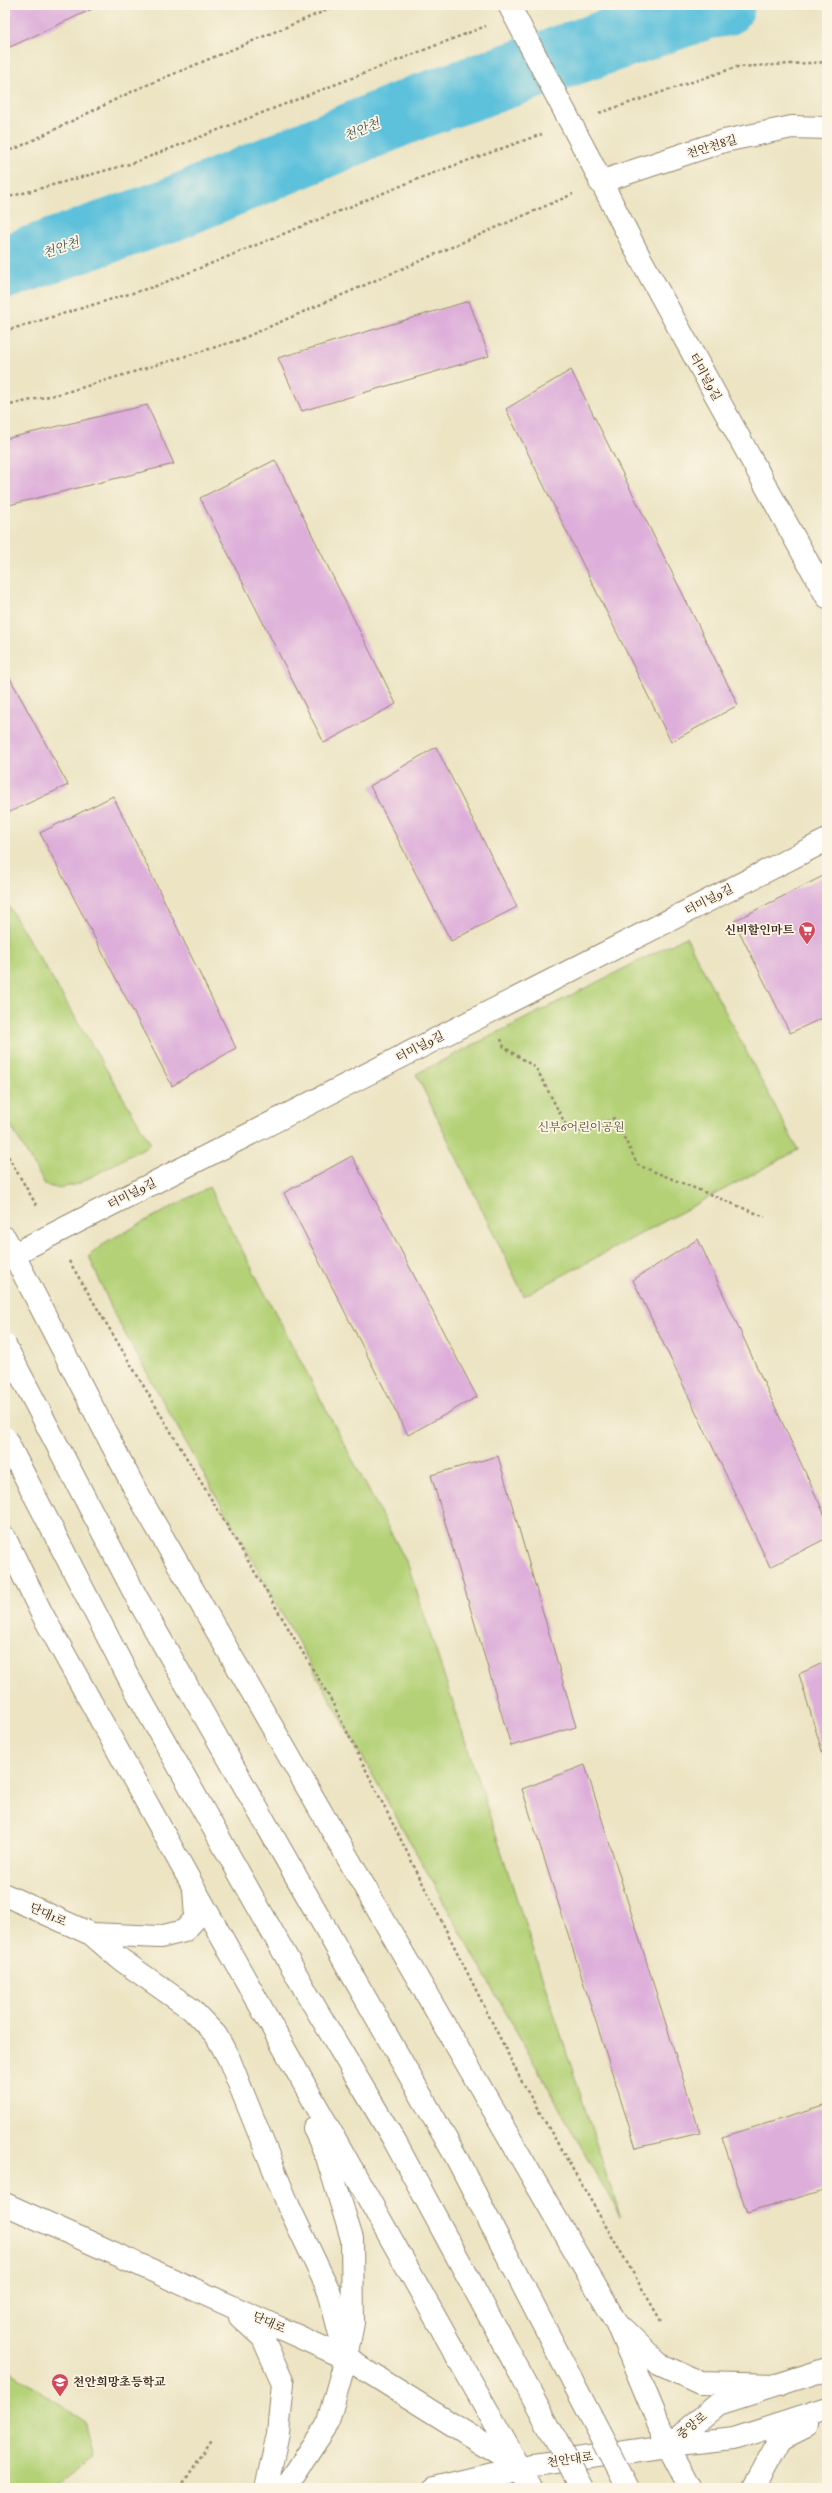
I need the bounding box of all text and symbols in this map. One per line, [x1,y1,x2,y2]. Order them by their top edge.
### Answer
water label: 천안천 [342,115,384,145]
street label: 천안천8길 [685,132,739,162]
water label: 천안천 [41,234,83,262]
street label: 터미널9길 [686,350,724,404]
street label: 터미널9길 [682,881,736,919]
supermarket icon: 신비할인마트 [797,920,817,945]
place label: 신비할인마트 [724,923,794,938]
street label: 터미널9길 [393,1028,447,1066]
park label: 신부6어린이공원 [537,1120,625,1135]
street label: 터미널9길 [105,1175,159,1213]
street label: 단대1로 [27,1900,69,1930]
street label: 단대로 [250,2309,288,2337]
school or university icon: 천안희망초등학교 [50,2372,70,2397]
place label: 천안희망초등학교 [73,2375,166,2390]
street label: 중앙로 [674,2409,711,2443]
street label: 천안대로 [546,2449,594,2471]

